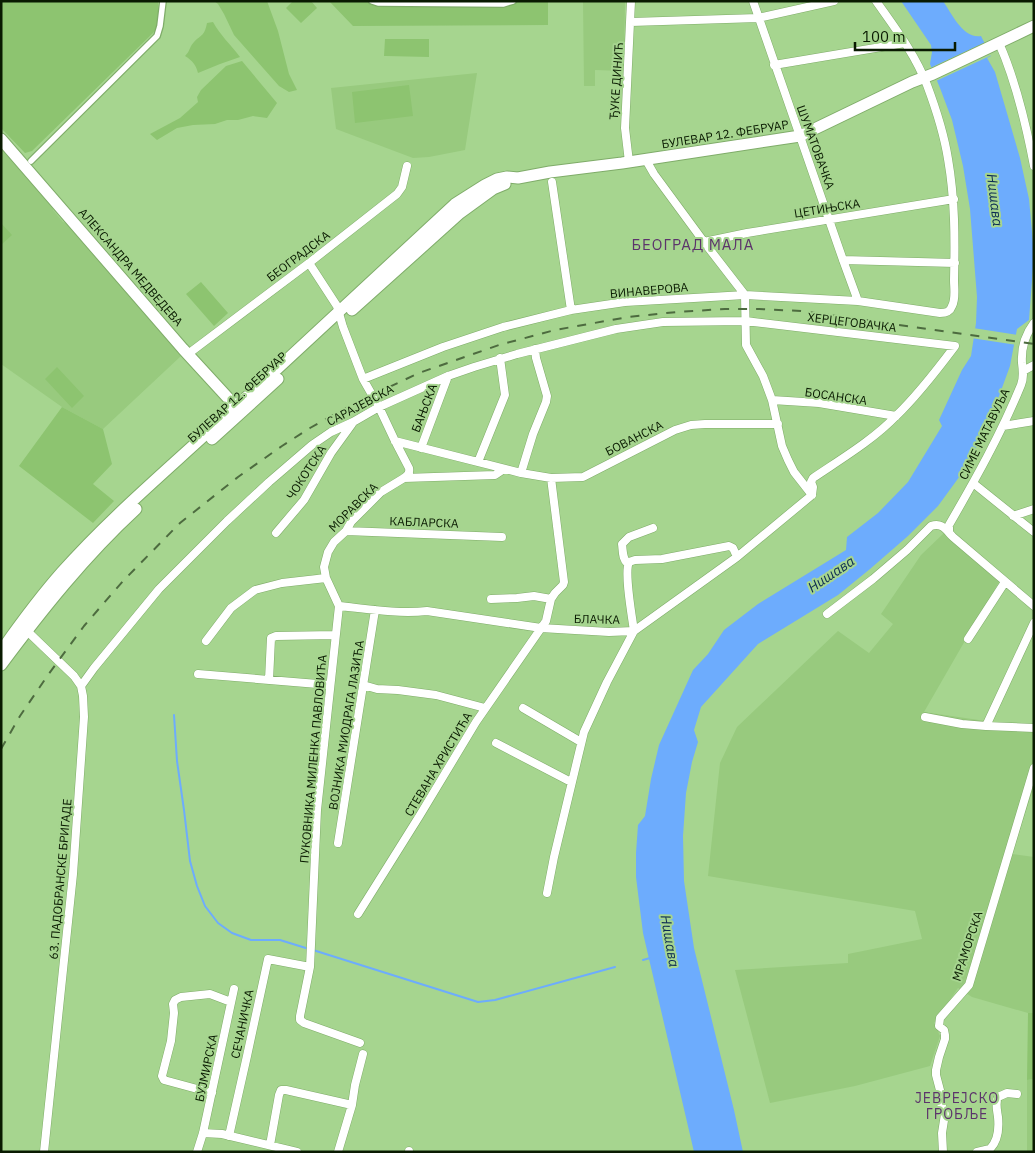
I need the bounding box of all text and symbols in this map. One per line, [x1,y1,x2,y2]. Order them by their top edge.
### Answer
scale bar [855,20,955,52]
text: 100 m [862,27,906,46]
street label: ЂУКЕ ДИНИЋ [606,42,626,120]
street label: ШУМАТОВАЧКА [794,103,838,191]
street label: БУЛЕВАР 12. ФЕБРУАР [660,117,790,151]
water label: Нишава [983,173,1007,227]
street label: ЦЕТИЊСКА [793,195,861,221]
street label: АЛЕКСАНДРА МЕДВЕДЕВА [76,205,187,329]
street label: БЕОГРАДСКА [263,227,333,285]
district label: БЕОГРАД МАЛА [632,235,754,254]
street label: ВИНАВЕРОВА [609,279,689,301]
street label: ХЕРЦЕГОВАЧКА [807,309,898,335]
street label: БУЛЕВАР 12. ФЕБРУАР [184,348,290,446]
street label: САРАЈЕВСКА [324,381,396,429]
street label: БАЊСКА [408,381,440,434]
street label: БОСАНСКА [804,384,868,408]
street label: СИМЕ МАТАВУЉА [955,386,1013,482]
street label: БОВАНСКА [602,417,666,459]
street label: ЧОКОТСКА [283,442,329,502]
street label: МОРАВСКА [325,479,381,535]
street label: КАБЛАРСКА [389,513,459,531]
water label: Нишава [804,552,858,596]
street label: БЛАЧКА [574,611,621,627]
street label: ВОЈНИКА МИОДРАГА ЛАЗИЋА [325,639,367,811]
street label: ПУКОВНИКА МИЛЕНКА ПАВЛОВИЋА [296,654,330,864]
street label: СТЕВАНА ХРИСТИЋА [401,709,475,819]
street label: 63. ПАДОБРАНСКЕ БРИГАДЕ [45,798,75,960]
street label: МРАМОРСКА [949,909,985,983]
water label: Нишава [657,913,683,969]
street label: СЕЧАНИЧКА [227,988,257,1060]
street label: БУЈМИРСКА [192,1032,221,1103]
district label: ЈЕВРЕЈСКО ГРОБЉЕ [915,1089,999,1123]

